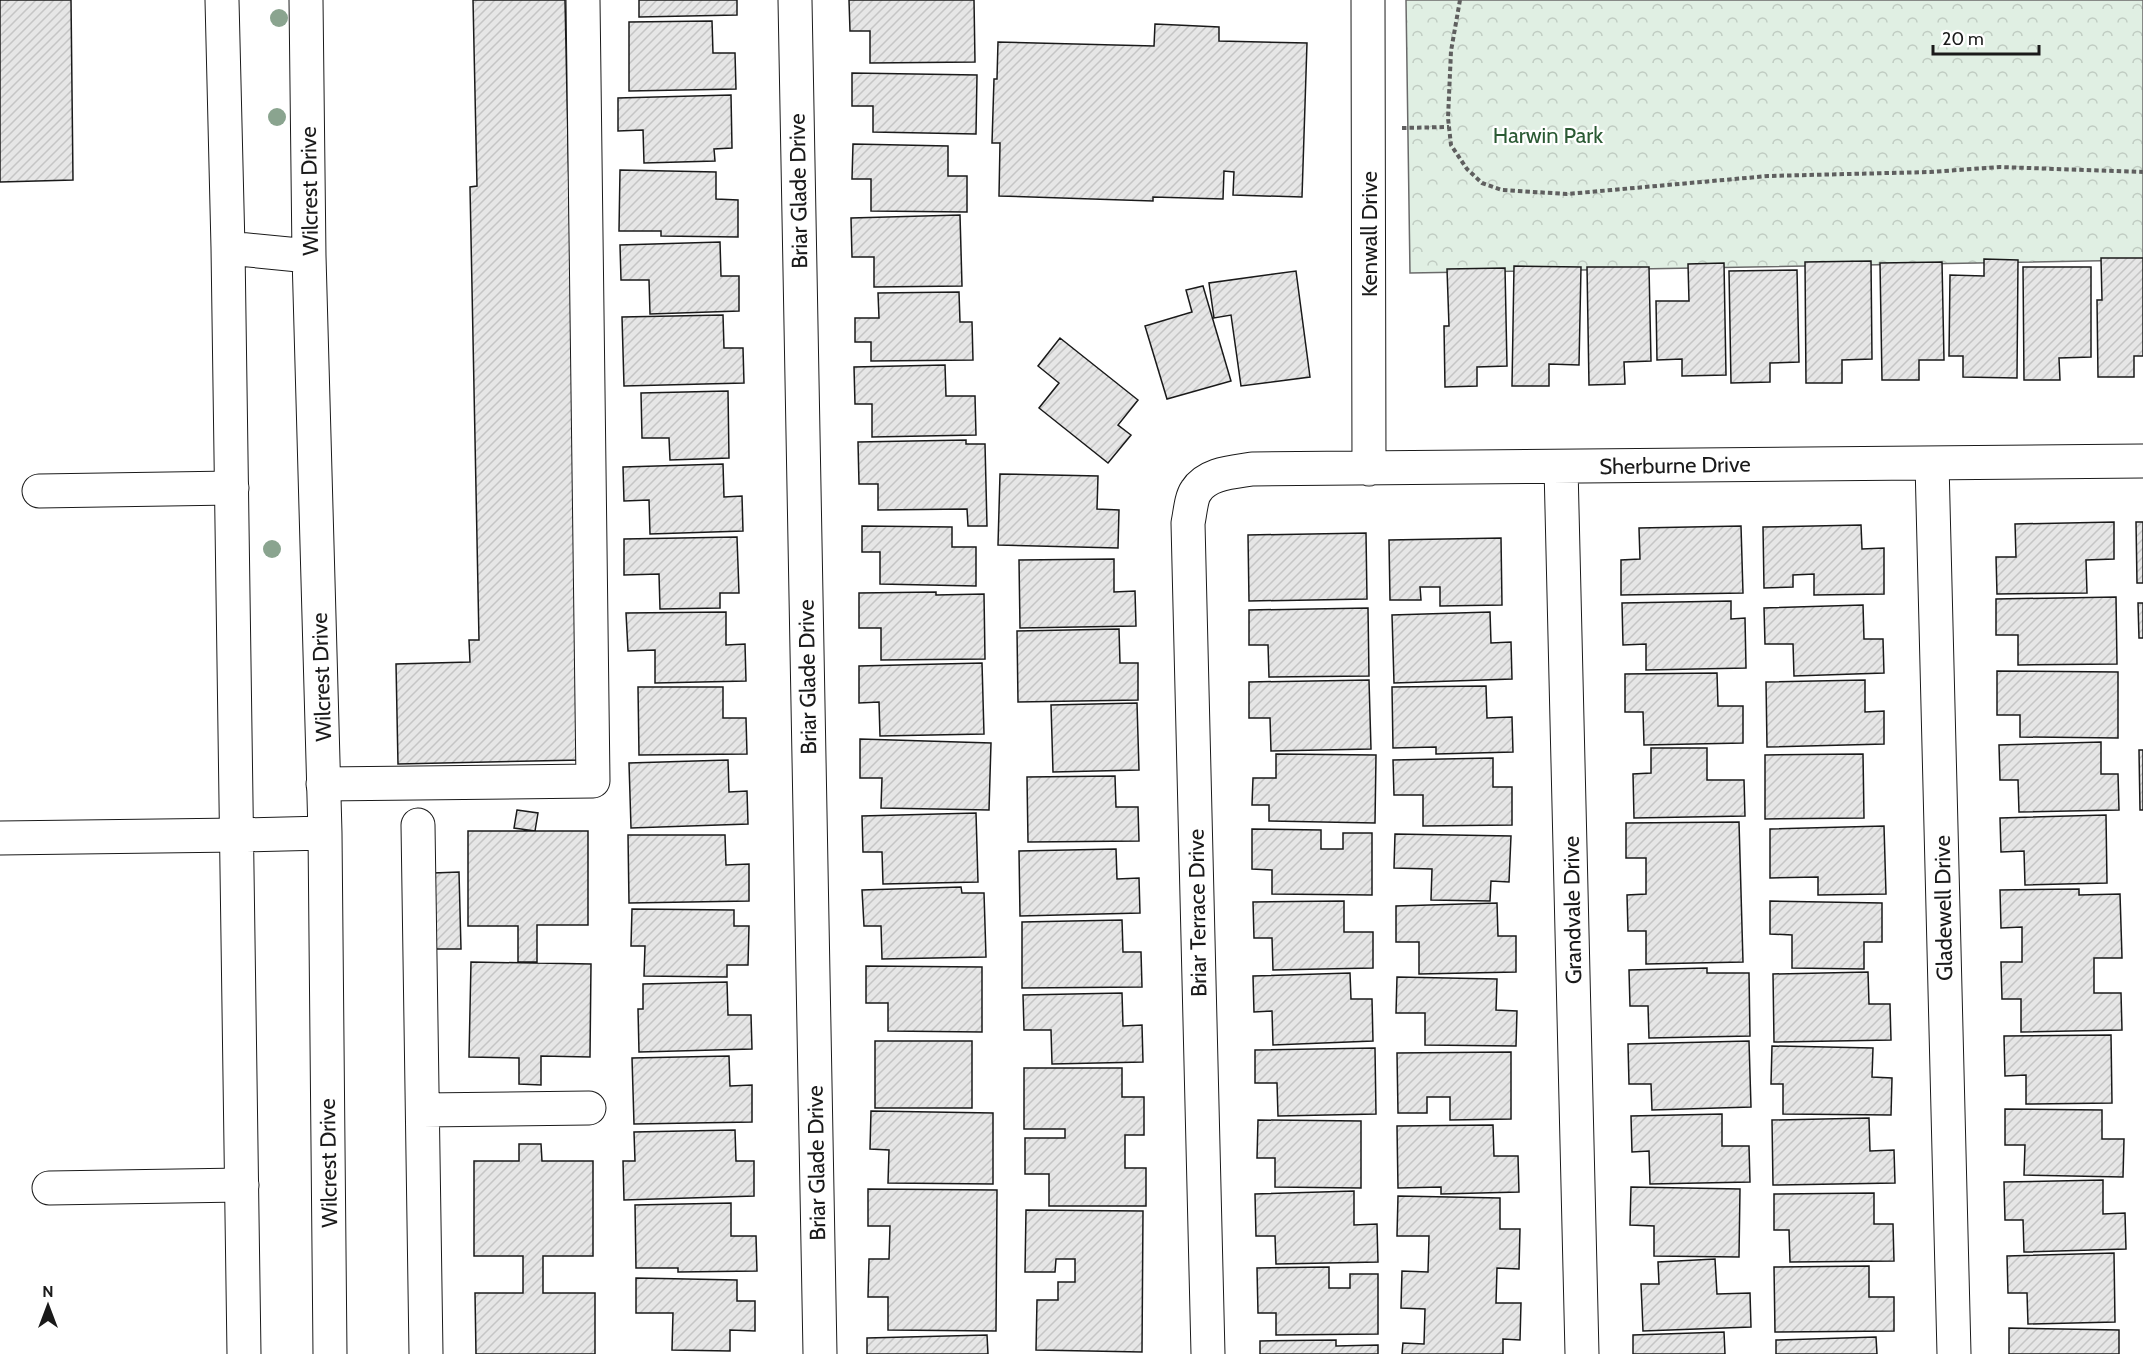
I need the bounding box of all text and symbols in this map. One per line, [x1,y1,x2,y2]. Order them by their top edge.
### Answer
scale bar [1933,18,2040,56]
text: 20 m [1942,28,1984,50]
street label: Briar Glade Drive [784,113,813,269]
park label: Harwin Park [1493,122,1603,149]
street label: Wilcrest Drive [295,126,324,256]
street label: Kenwall Drive [1356,171,1383,297]
street label: Sherburne Drive [1599,451,1751,480]
street label: Briar Glade Drive [793,599,822,755]
street label: Wilcrest Drive [306,612,337,742]
street label: Briar Terrace Drive [1183,829,1212,997]
street label: Gladewell Drive [1929,835,1958,981]
street label: Grandvale Drive [1558,836,1587,984]
street label: Briar Glade Drive [802,1085,831,1241]
street label: Wilcrest Drive [314,1098,343,1228]
north arrow [18,1276,78,1336]
text: N [42,1282,54,1301]

